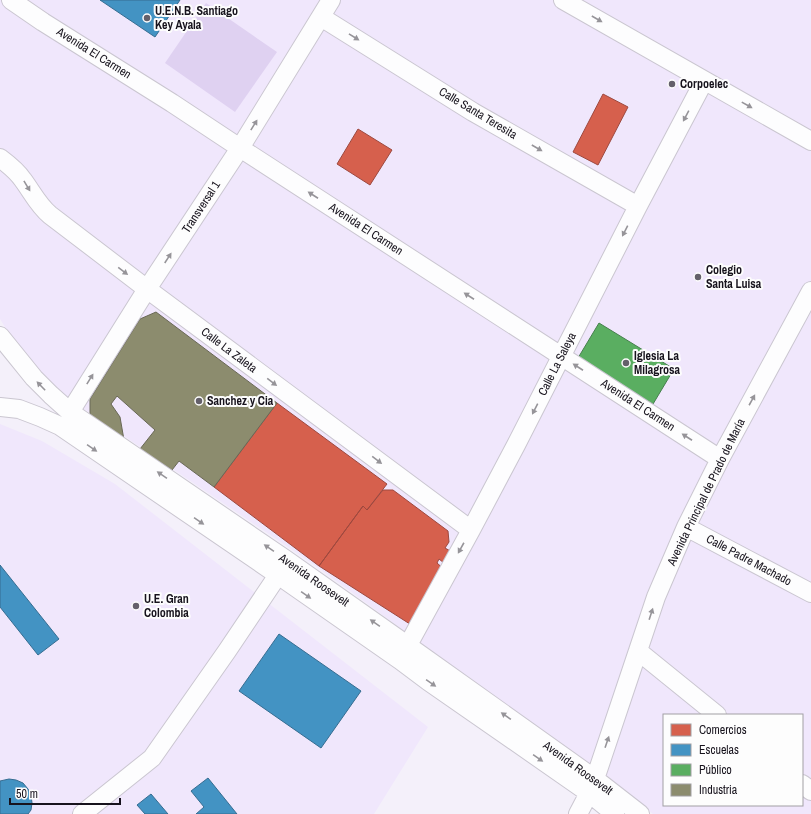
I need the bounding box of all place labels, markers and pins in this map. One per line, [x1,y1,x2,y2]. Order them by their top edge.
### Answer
place label: U.E.N.B. Santiago Key Ayala [155,3,238,33]
marker: U.E.N.B. Santiago Key Ayala [142,13,152,23]
place label: Corpoelec [680,76,729,92]
marker: Corpoelec [667,79,677,89]
place label: Colegio Santa Luisa [706,262,762,292]
marker: Colegio Santa Luisa [693,272,703,282]
place label: Iglesia La Milagrosa [634,348,680,378]
marker: Iglesia La Milagrosa [621,358,631,368]
place label: Sanchez y Cia [207,393,274,409]
marker: Sanchez y Cia [194,396,204,406]
place label: U.E. Gran Colombia [144,591,189,621]
marker: U.E. Gran Colombia [131,601,141,611]

